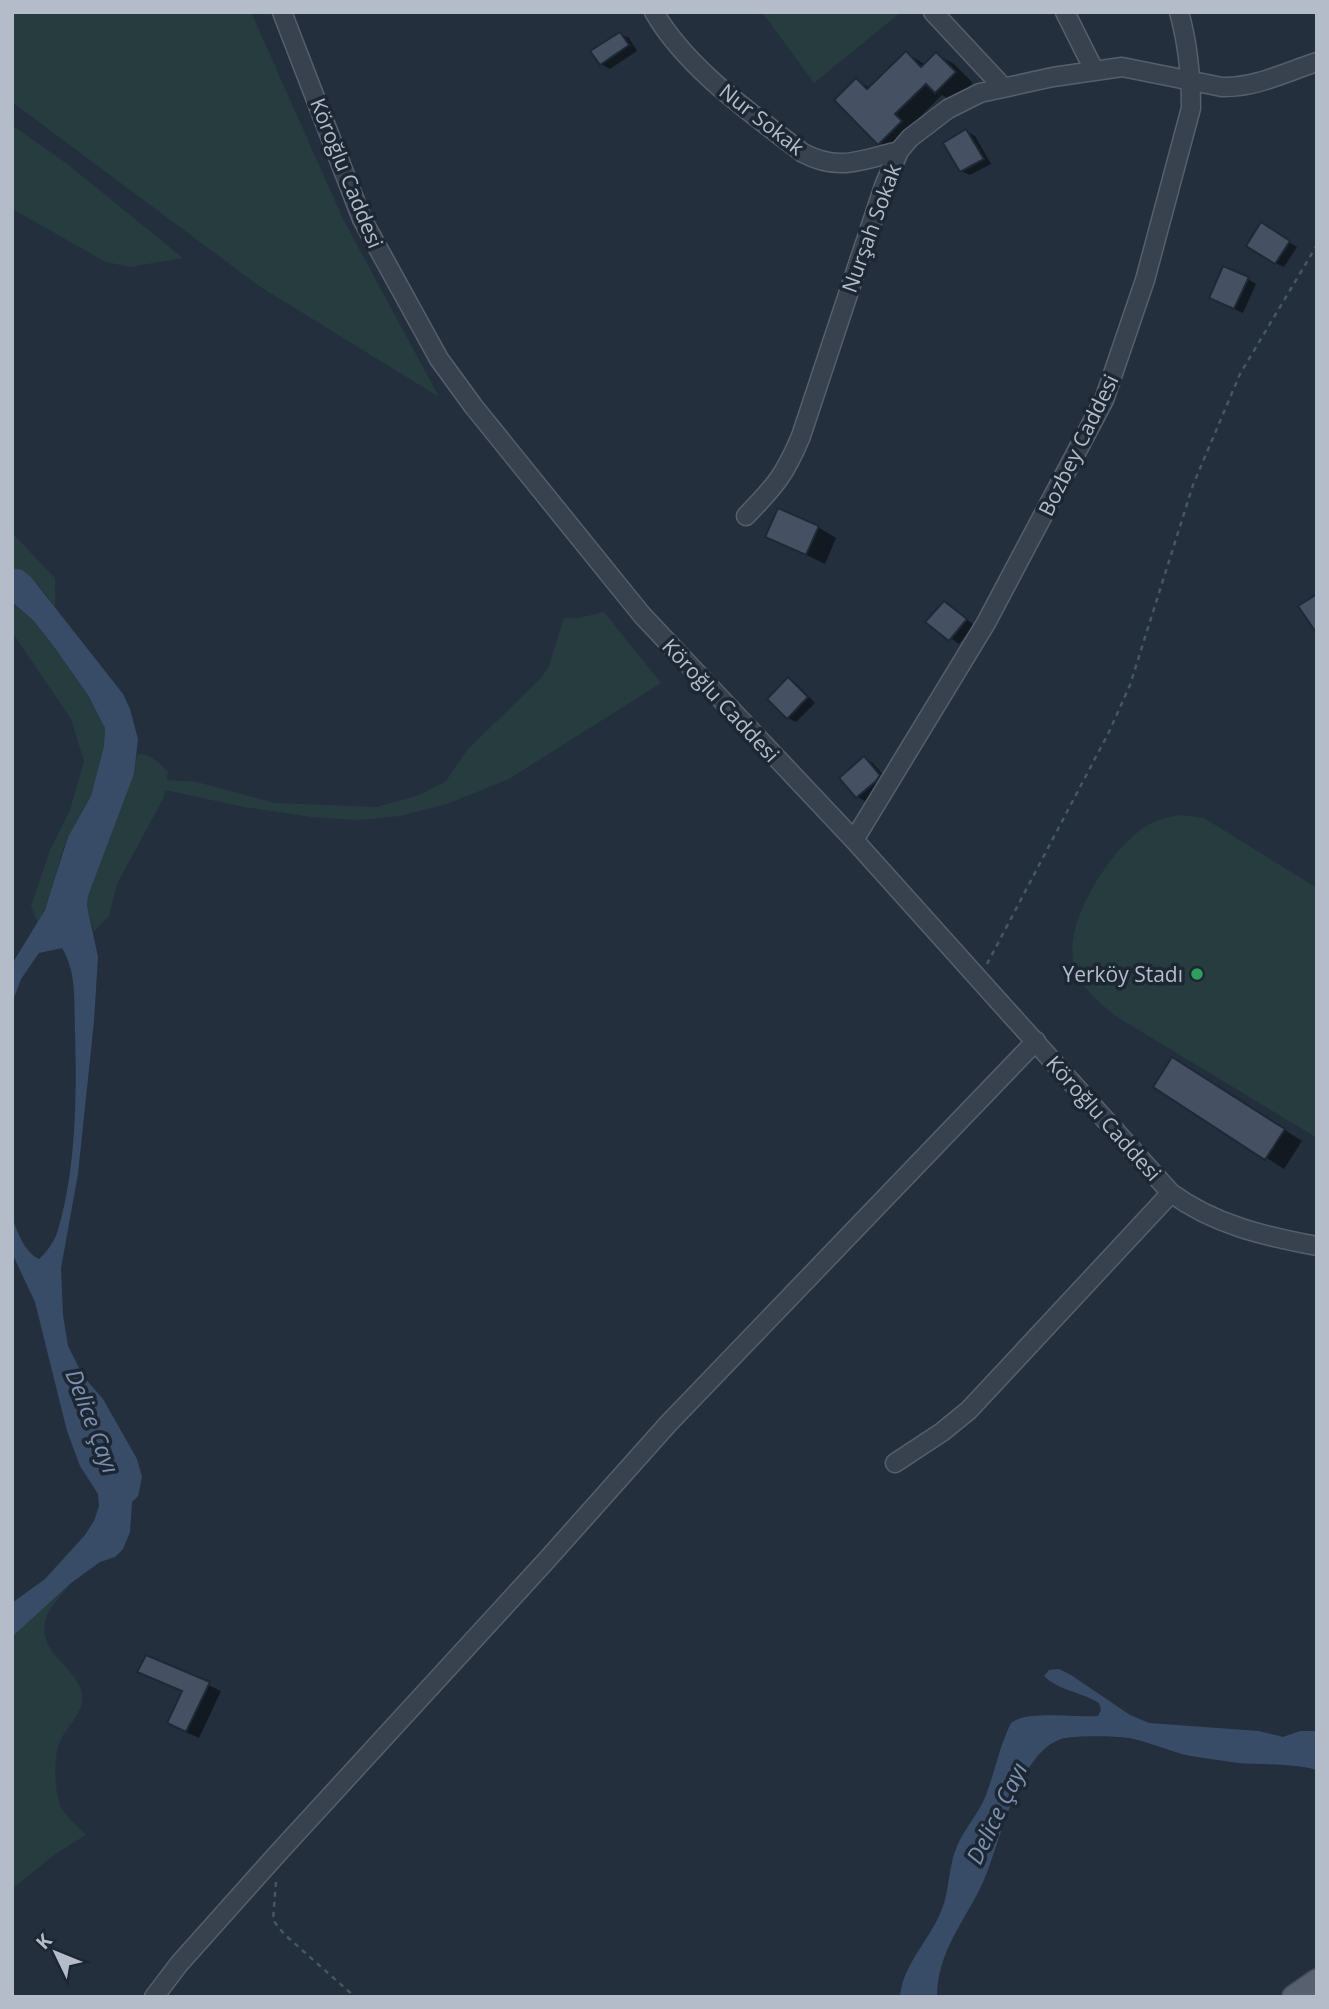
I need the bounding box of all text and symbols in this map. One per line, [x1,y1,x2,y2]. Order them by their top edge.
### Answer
street label: Nur Sokak [714,77,810,161]
street label: Köroğlu Caddesi [304,94,390,252]
street label: Nurşah Sokak [835,160,907,296]
street label: Bozbey Caddesi [1032,369,1124,521]
street label: Köroğlu Caddesi [656,632,786,768]
place label: Yerköy Stadı [1062,960,1183,988]
marker: Yerköy Stadı [1189,966,1205,982]
street label: Köroğlu Caddesi [1040,1049,1168,1187]
water label: Delice Çayı [58,1364,128,1478]
water label: Delice Çayı [958,1757,1034,1869]
north arrow [21,1918,91,1988]
text: K [30,1928,58,1955]

